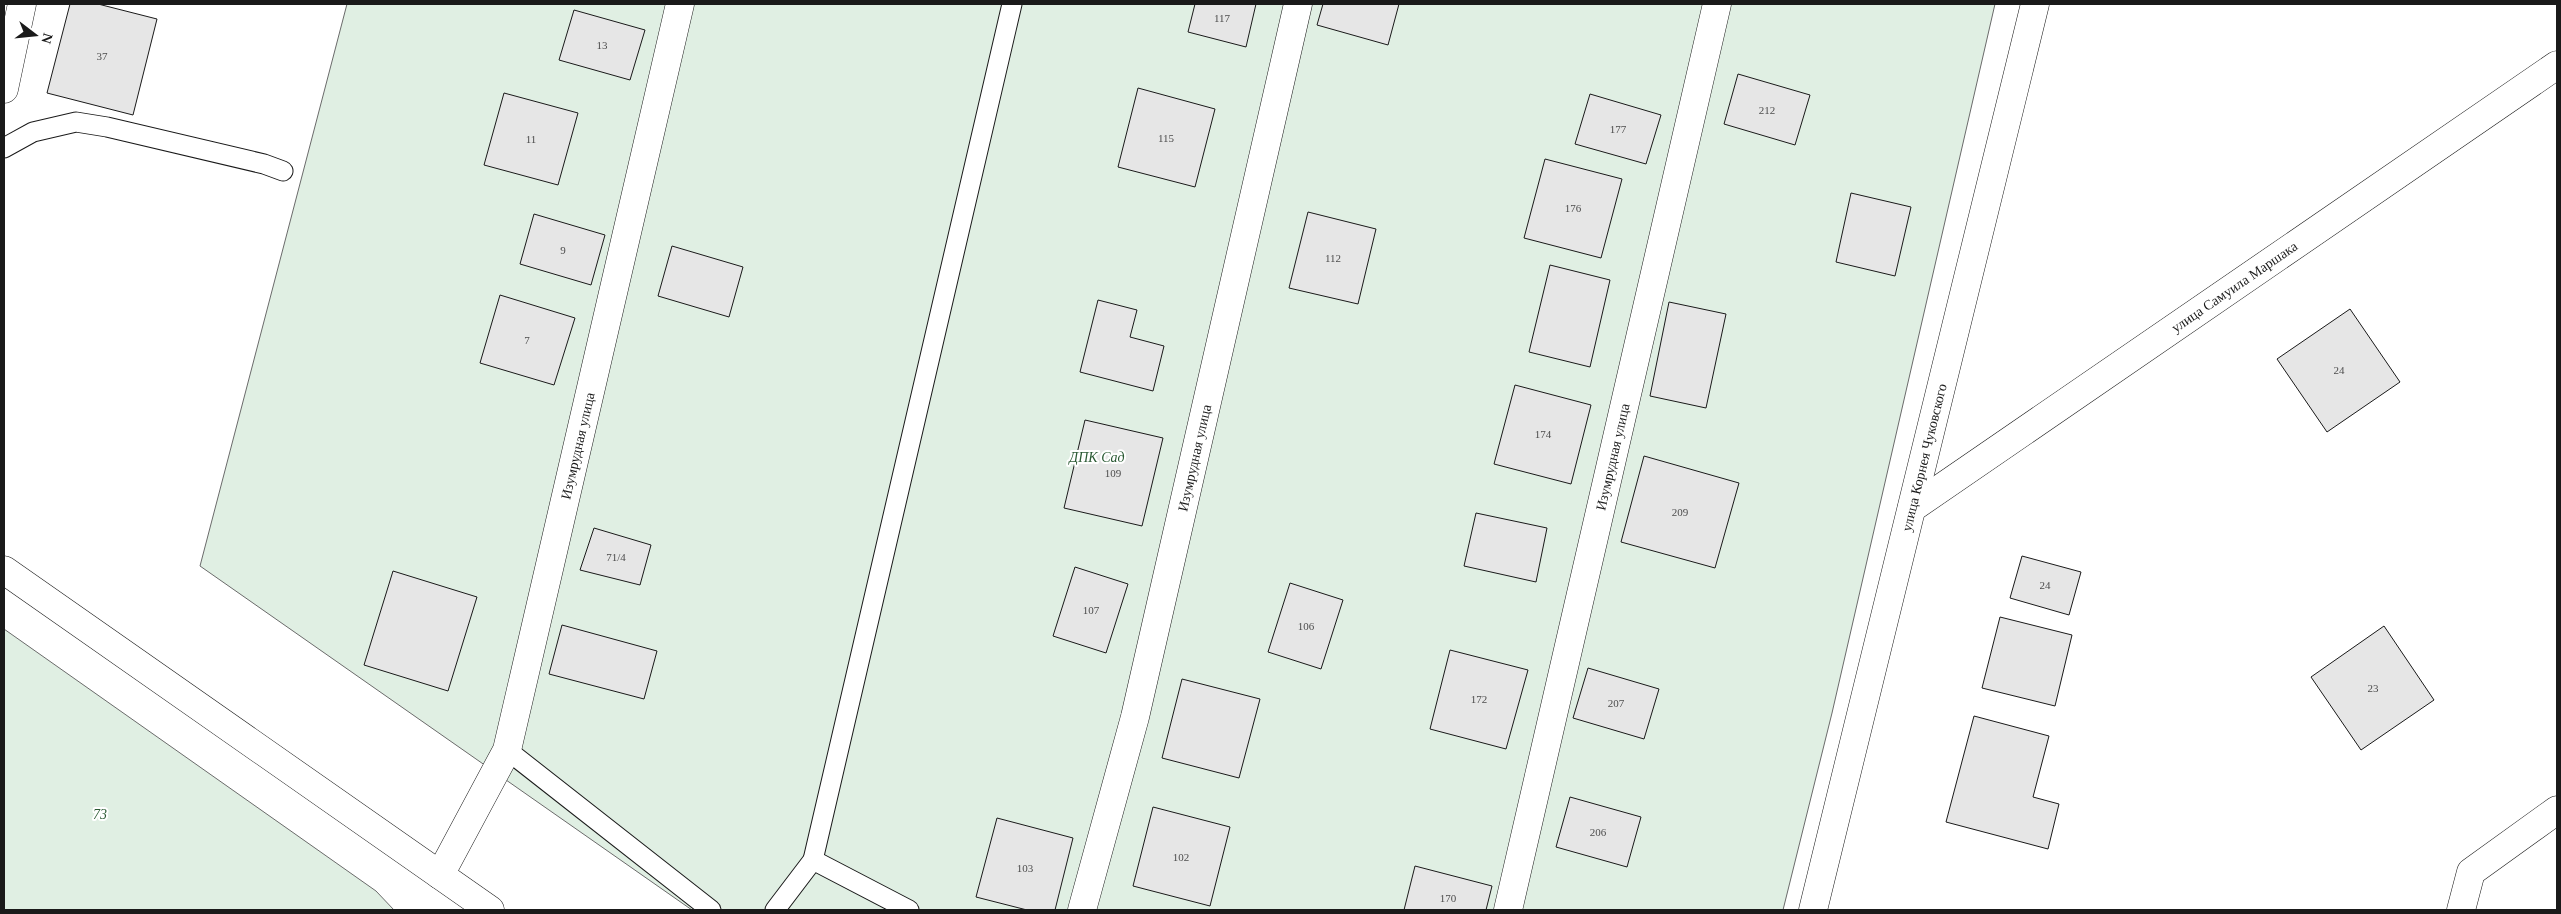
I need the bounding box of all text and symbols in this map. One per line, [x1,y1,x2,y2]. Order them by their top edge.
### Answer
north arrow [10,10,60,60]
house number: 117 [1214,12,1231,24]
text: N [38,32,56,45]
house number: 13 [597,39,608,51]
house number: 37 [97,50,108,62]
house number: 212 [1759,104,1775,116]
house number: 177 [1610,123,1627,135]
house number: 115 [1158,132,1175,144]
house number: 11 [526,133,536,145]
house number: 176 [1565,202,1582,214]
street label: улица Самуила Маршака [2169,238,2301,335]
house number: 9 [560,244,566,256]
house number: 112 [1325,252,1341,264]
house number: 7 [524,334,530,346]
house number: 24 [2334,364,2345,376]
street label: улица Корнея Чуковского [1899,382,1949,533]
street label: Изумрудная улица [558,390,597,501]
street label: Изумрудная улица [1593,401,1632,512]
street label: Изумрудная улица [1175,402,1214,513]
house number: 174 [1535,428,1552,440]
park label: ДПК Сад [1067,450,1125,465]
house number: 109 [1105,467,1122,479]
house number: 209 [1672,506,1689,518]
house number: 71/4 [606,551,626,563]
house number: 24 [2040,579,2051,591]
house number: 107 [1083,604,1100,616]
house number: 106 [1298,620,1315,632]
house number: 23 [2368,682,2379,694]
house number: 172 [1471,693,1487,705]
house number: 207 [1608,697,1625,709]
park label: 73 [93,807,107,822]
house number: 206 [1590,826,1607,838]
house number: 102 [1173,851,1189,863]
house number: 103 [1017,862,1034,874]
house number: 170 [1440,892,1457,904]

